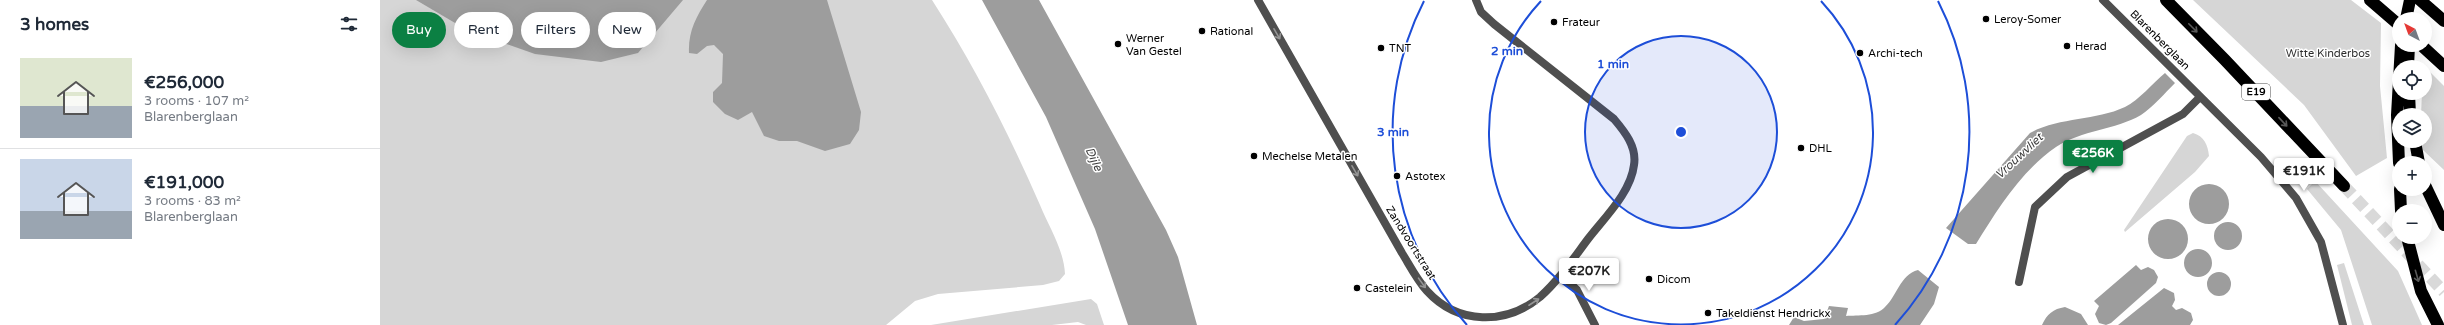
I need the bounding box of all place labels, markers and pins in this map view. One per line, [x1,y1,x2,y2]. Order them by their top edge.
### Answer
place label: Leroy-Somer [1994,13,2062,26]
marker: Leroy-Somer [1981,14,1991,24]
place label: Frateur [1562,16,1601,29]
marker: Frateur [1549,17,1559,27]
place label: Rational [1210,25,1253,38]
marker: Rational [1197,26,1207,36]
place label: Werner Van Gestel [1126,32,1182,58]
marker: Werner Van Gestel [1113,39,1123,49]
place label: Herad [2075,40,2107,53]
marker: Herad [2062,41,2072,51]
place label: TNT [1389,42,1412,55]
marker: TNT [1376,43,1386,53]
place label: Archi-tech [1868,47,1923,60]
marker: Archi-tech [1855,48,1865,58]
centre of rings [1674,125,1688,139]
pin: €256K [2065,140,2121,174]
place label: DHL [1809,142,1833,155]
marker: DHL [1796,143,1806,153]
place label: Mechelse Metalen [1262,150,1357,163]
marker: Mechelse Metalen [1249,151,1259,161]
pin: €191K [2276,158,2332,192]
place label: Astotex [1405,170,1445,183]
marker: Astotex [1392,171,1402,181]
pin: €207K [1561,258,1617,292]
place label: Dicom [1657,273,1691,286]
marker: Dicom [1644,274,1654,284]
place label: Castelein [1365,282,1413,295]
marker: Castelein [1352,283,1362,293]
place label: Takeldienst Hendrickx [1716,307,1831,320]
marker: Takeldienst Hendrickx [1703,308,1713,318]

